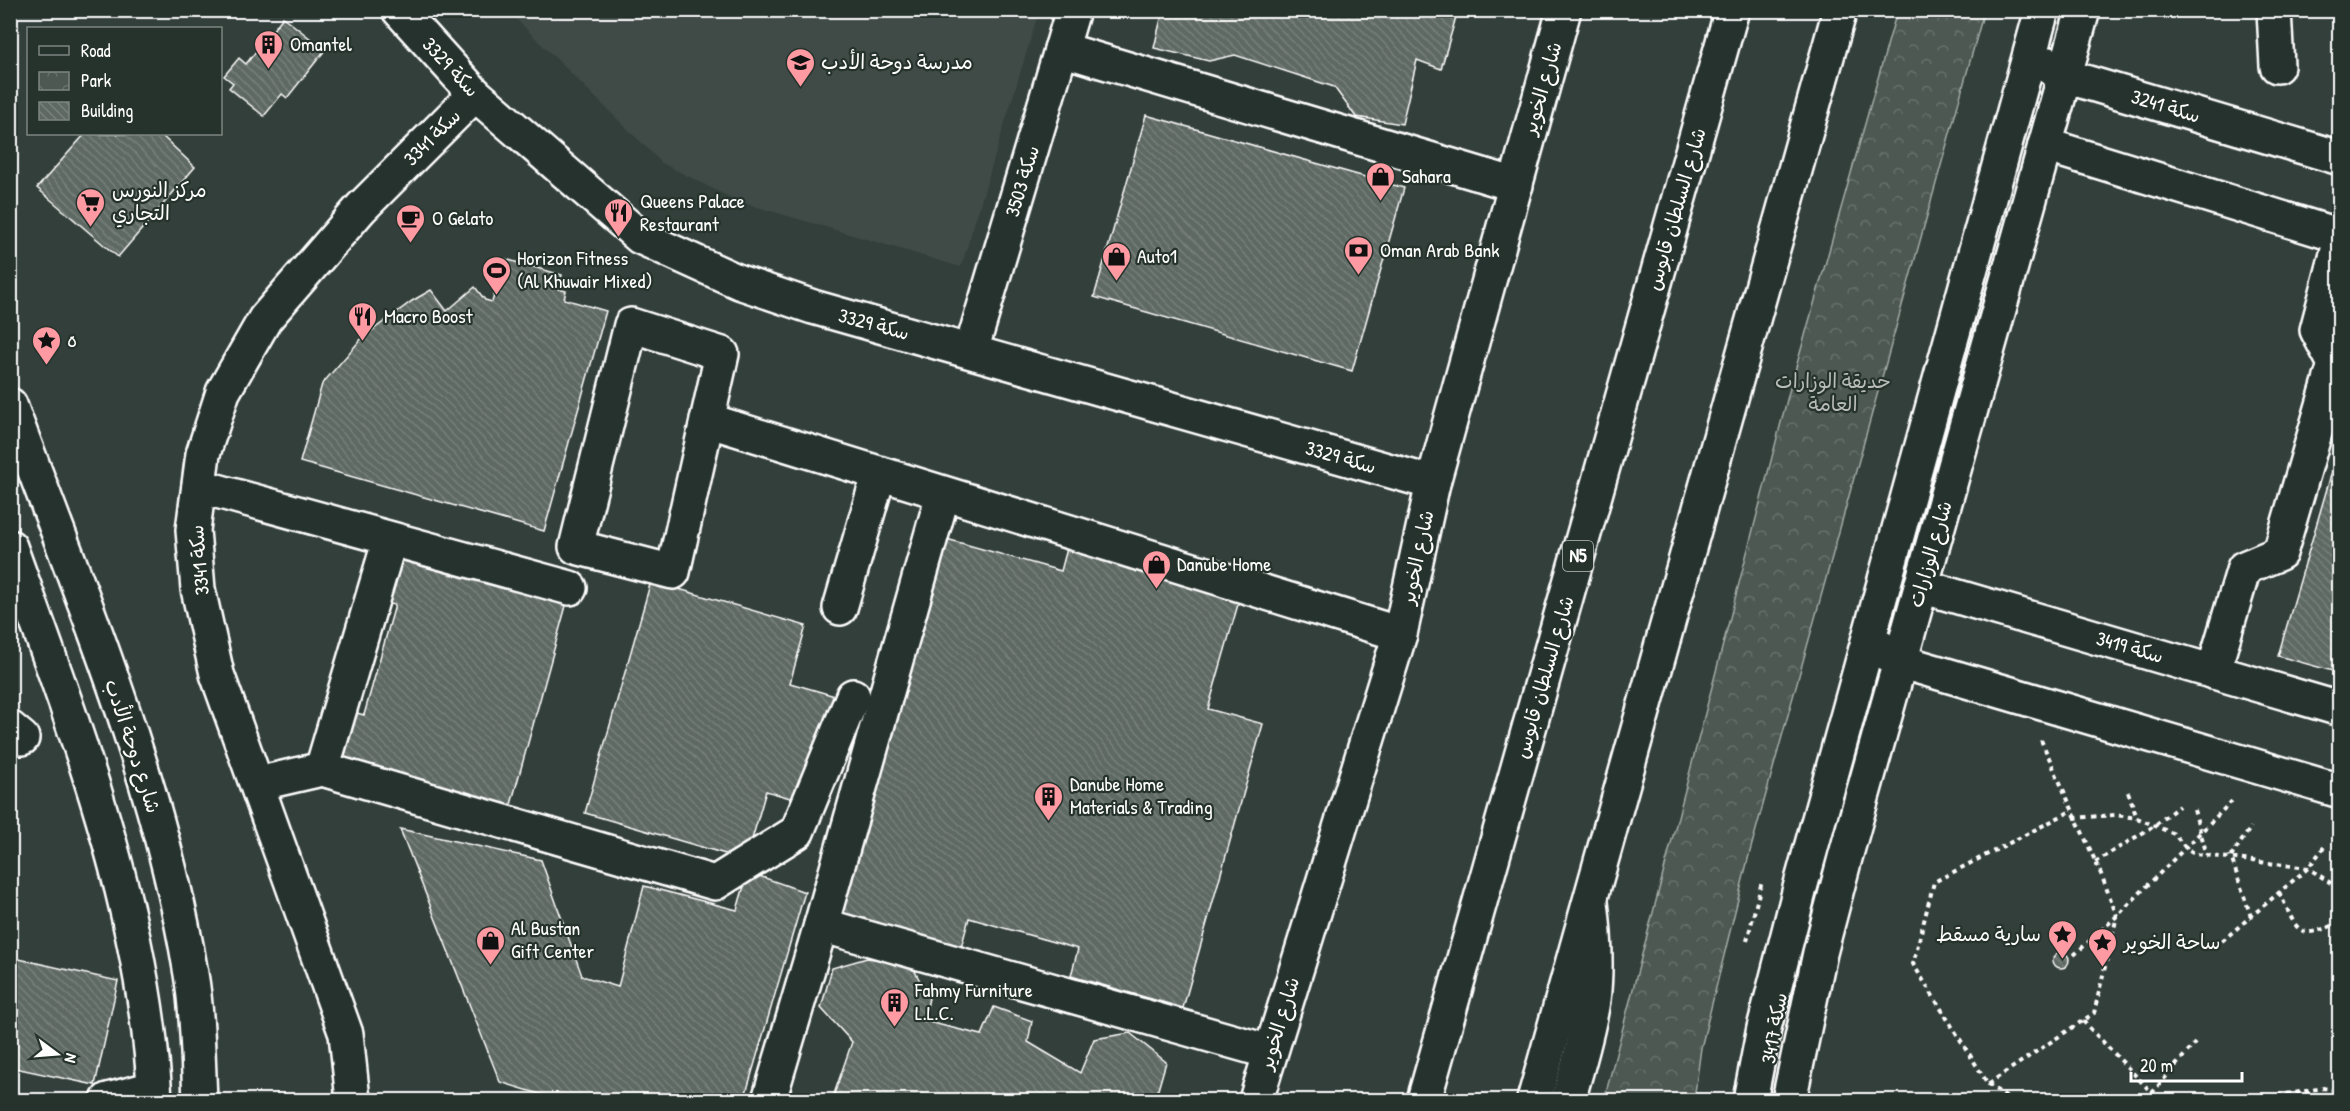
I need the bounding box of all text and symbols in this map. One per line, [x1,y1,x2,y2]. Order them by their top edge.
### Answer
legend [27,27,222,135]
building icon: Omantel [253,28,285,70]
place label: Omantel [290,30,352,57]
street label: سكة 3329 [417,31,486,102]
text: Road [81,38,111,63]
street label: شارع الخوير [1515,38,1569,140]
school or university icon: مدرسة دوحة الأدب [784,46,816,88]
place label: مدرسة دوحة الأدب [821,48,973,75]
text: Park [81,68,112,93]
street label: سكة 3241 [2128,82,2204,129]
text: Building [81,98,133,123]
street label: سكة 3341 [397,102,466,171]
street label: شارع السلطان قابوس [1639,124,1713,294]
street label: سكة 3503 [998,142,1045,220]
shop icon: Sahara [1365,160,1397,202]
place label: Sahara [1402,162,1451,189]
place label: مركز النورس التجاري [112,176,207,228]
supermarket icon: مركز النورس التجاري [75,186,107,228]
place label: Queens Palace Restaurant [640,187,745,237]
restaurant icon: Queens Palace Restaurant [603,196,635,238]
cafe icon: O Gelato [395,202,427,244]
place label: O Gelato [432,204,493,231]
bank icon: Oman Arab Bank [1343,234,1375,276]
place label: Oman Arab Bank [1380,236,1500,263]
shop icon: Auto1 [1100,240,1132,282]
place label: Auto1 [1137,242,1177,269]
place label: Horizon Fitness (Al Khuwair Mixed) [517,244,652,294]
sports icon: Horizon Fitness (Al Khuwair Mixed) [480,254,512,296]
restaurant icon: Macro Boost [347,300,379,342]
street label: سكة 3329 [836,301,913,346]
place label: Macro Boost [384,302,474,329]
place icon: ه [30,324,62,366]
place label: ه [67,326,77,353]
park label: حديقة الوزارات العامة [1775,367,1891,417]
street label: سكة 3329 [1303,434,1380,479]
street label: شارع الوزارات [1901,497,1959,611]
street label: شارع الخوير [1393,507,1441,608]
street label: سكة 3341 [182,524,215,596]
road number: N5 [1563,541,1593,571]
shop icon: Danube Home [1140,548,1172,590]
place label: Danube Home [1177,550,1271,577]
street label: شارع السلطان قابوس [1507,592,1581,762]
street label: سكة 3419 [2093,624,2167,669]
street label: شارع دوحة الأدب [98,675,168,817]
place label: Danube Home Materials & Trading [1070,770,1213,820]
building icon: Danube Home Materials & Trading [1033,780,1065,822]
place label: Al Bustan Gift Center [511,914,595,964]
place icon: سارية مسقط [2046,918,2078,960]
place label: سارية مسقط [1936,920,2041,947]
shop icon: Al Bustan Gift Center [474,924,506,966]
place icon: ساحة الخوير [2087,926,2119,968]
place label: ساحة الخوير [2122,928,2221,955]
street label: شارع الخوير [1251,973,1306,1075]
place label: Fahmy Furniture L.L.C. [914,976,1033,1026]
building icon: Fahmy Furniture L.L.C. [878,986,910,1028]
street label: سكة 3417 [1754,990,1793,1066]
north arrow [27,1024,87,1084]
scale bar [2131,1045,2242,1083]
text: N [60,1051,83,1066]
text: 20 m [2140,1053,2173,1078]

